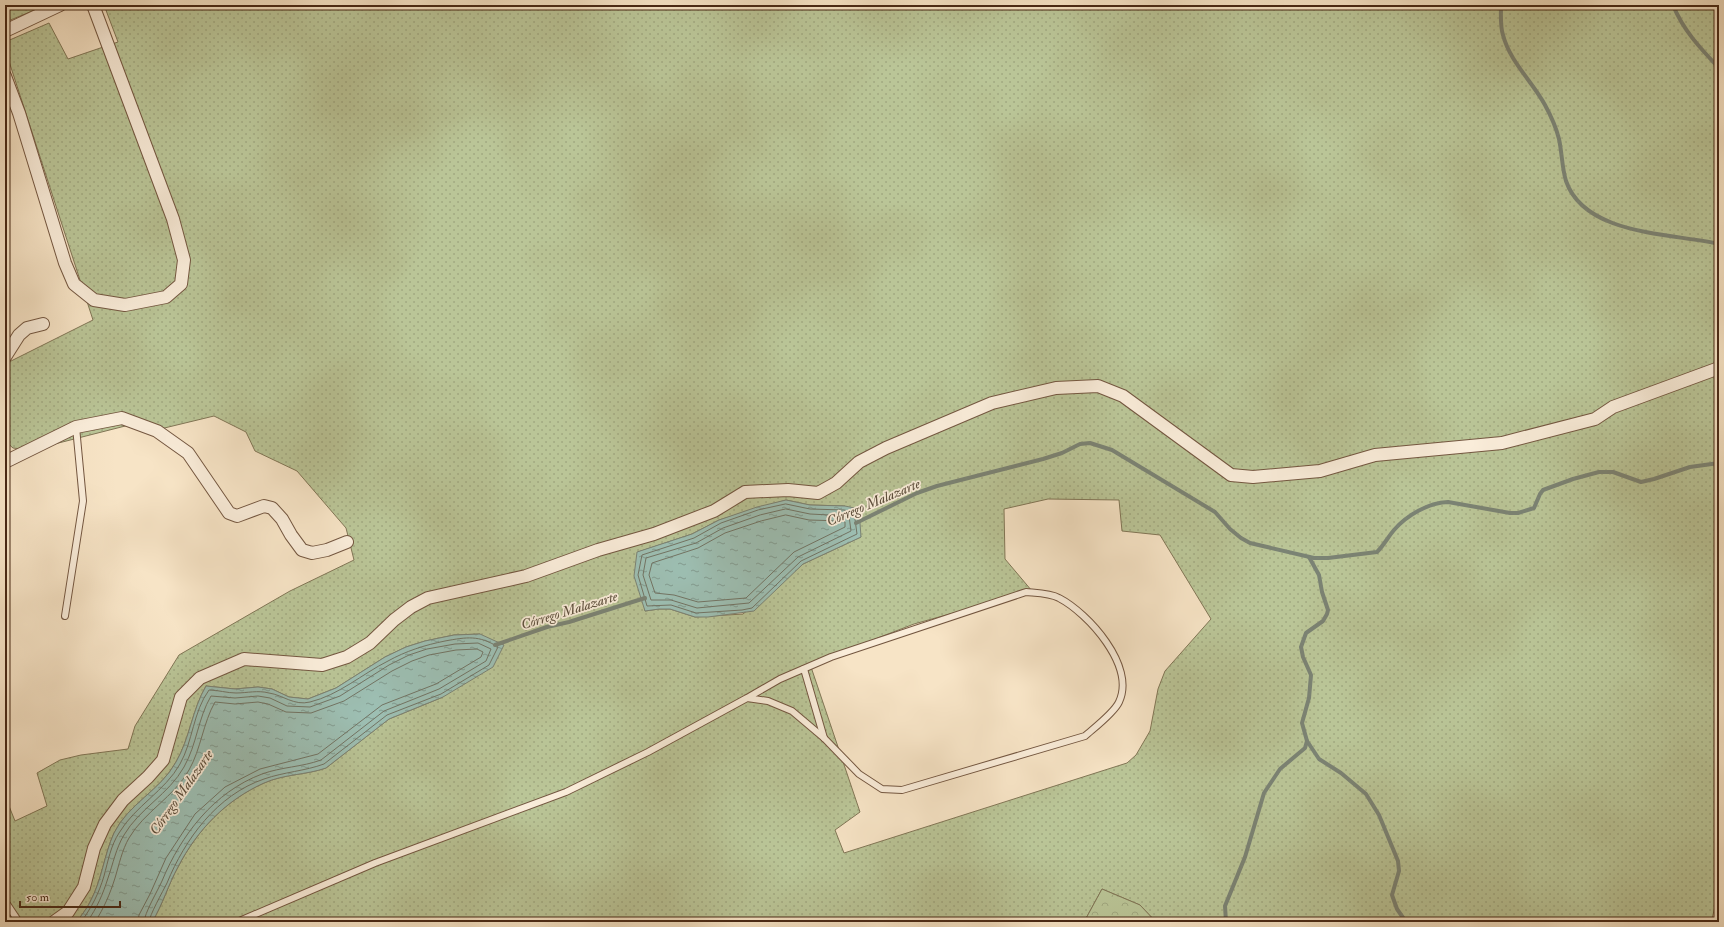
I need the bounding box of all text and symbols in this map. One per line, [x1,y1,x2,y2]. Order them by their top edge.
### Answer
water label: Córrego Malazarte [824,475,923,530]
water label: Córrego Malazarte [519,588,620,633]
water label: Córrego Malazarte [146,746,217,838]
scale bar [20,883,120,909]
text: 50 m [26,890,50,905]

